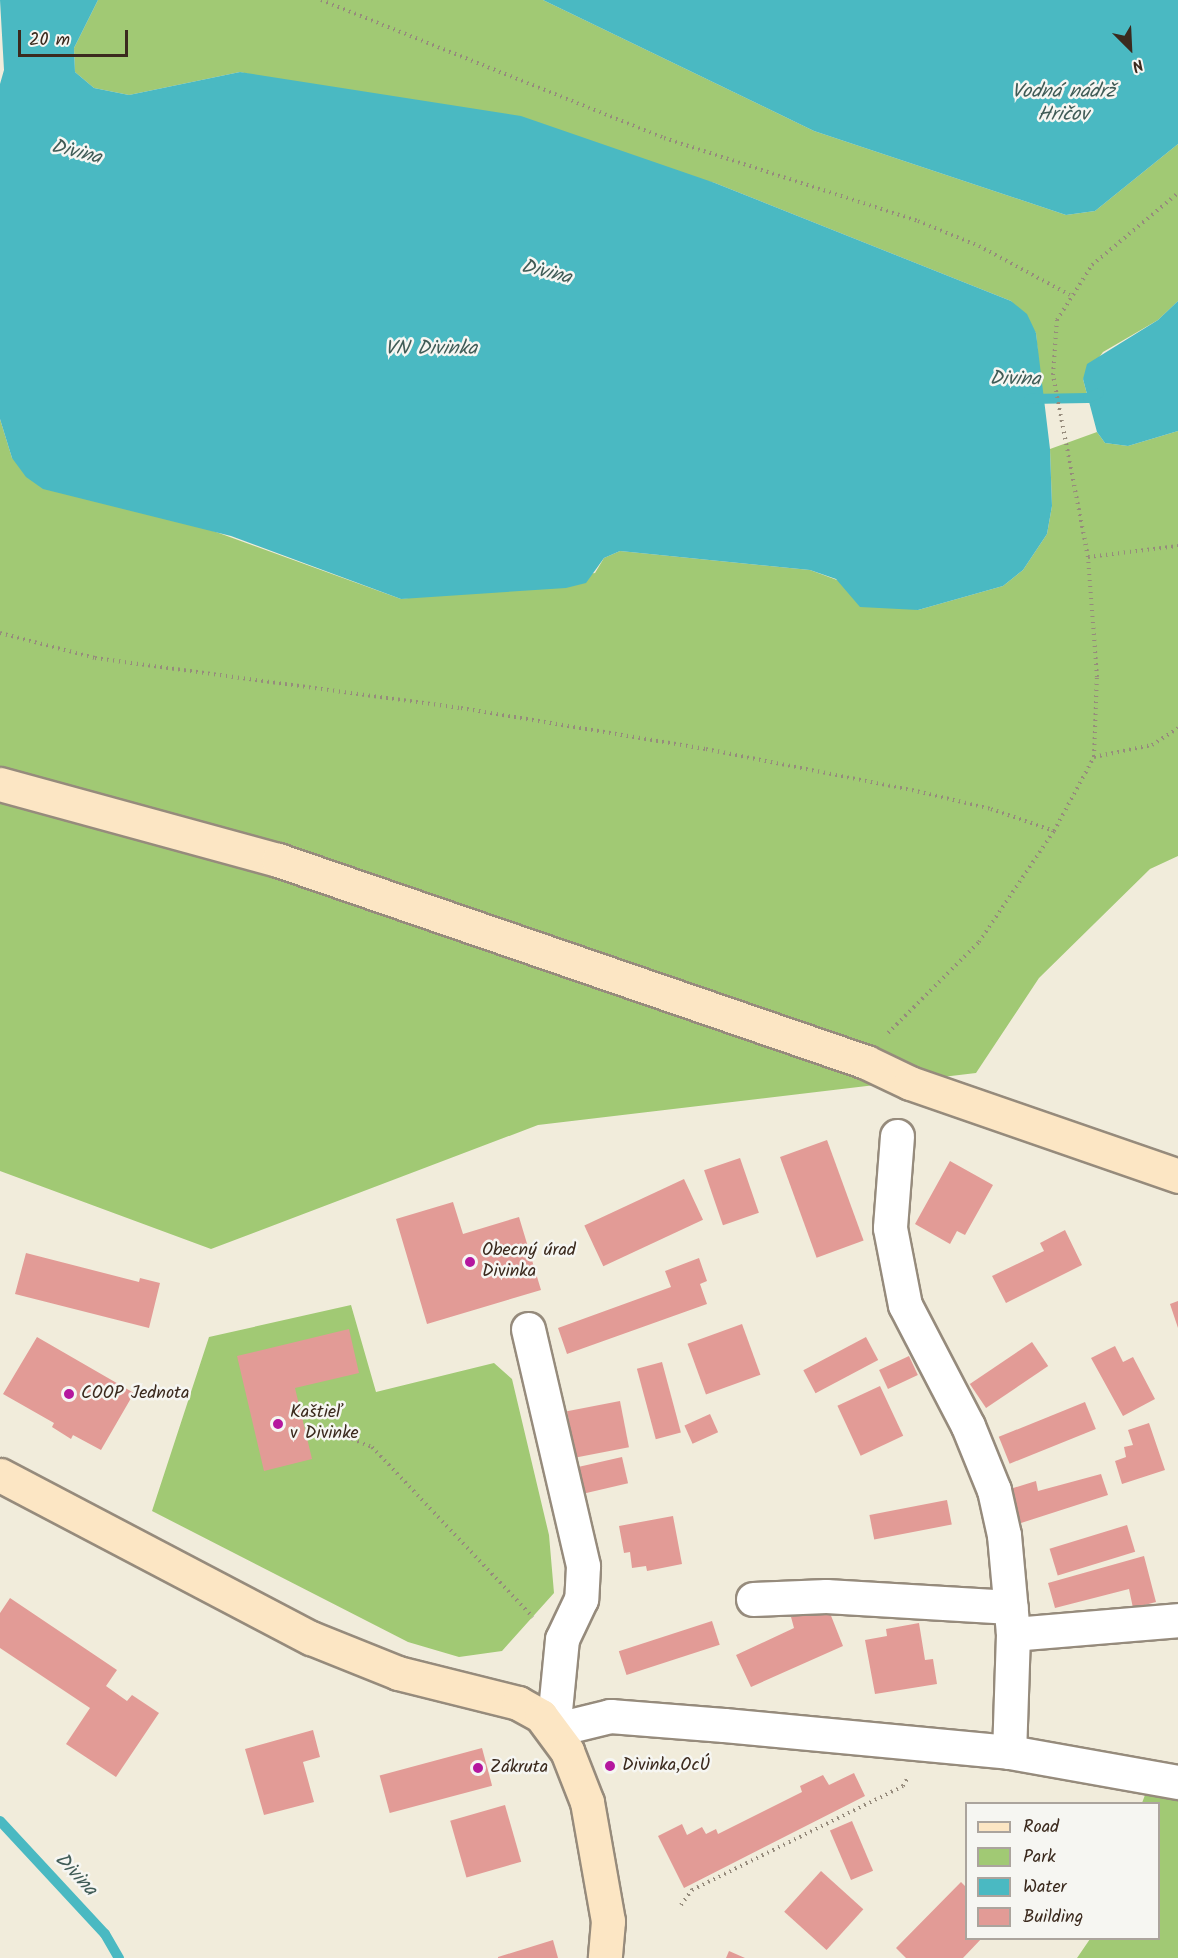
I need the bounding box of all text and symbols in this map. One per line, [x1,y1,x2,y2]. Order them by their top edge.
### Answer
scale bar [21,18,130,56]
north arrow [1100,18,1160,78]
text: 20 m [29,26,70,55]
text: N [1128,51,1147,78]
water label: Vodná nádrž Hričov [1011,80,1115,127]
water label: Divina [48,135,104,171]
water label: Divina [518,255,574,291]
water label: VN Divinka [385,337,477,361]
water label: Divina [989,368,1041,392]
place label: Obecný úrad Divinka [482,1241,576,1284]
marker: Obecný úrad Divinka [463,1255,477,1269]
place label: COOP Jednota [81,1383,190,1405]
marker: COOP Jednota [62,1387,76,1401]
place label: Kaštieľ v Divinke [290,1403,359,1446]
marker: Kaštieľ v Divinke [271,1417,285,1431]
place label: Divinka,OcÚ [622,1755,710,1777]
place label: Zákruta [490,1757,548,1779]
marker: Divinka,OcÚ [603,1759,617,1773]
marker: Zákruta [471,1761,485,1775]
legend [965,1802,1160,1940]
text: Road [1023,1813,1059,1842]
text: Park [1023,1843,1056,1872]
water label: Divina [49,1848,101,1902]
text: Water [1023,1873,1067,1902]
text: Building [1023,1903,1083,1932]

